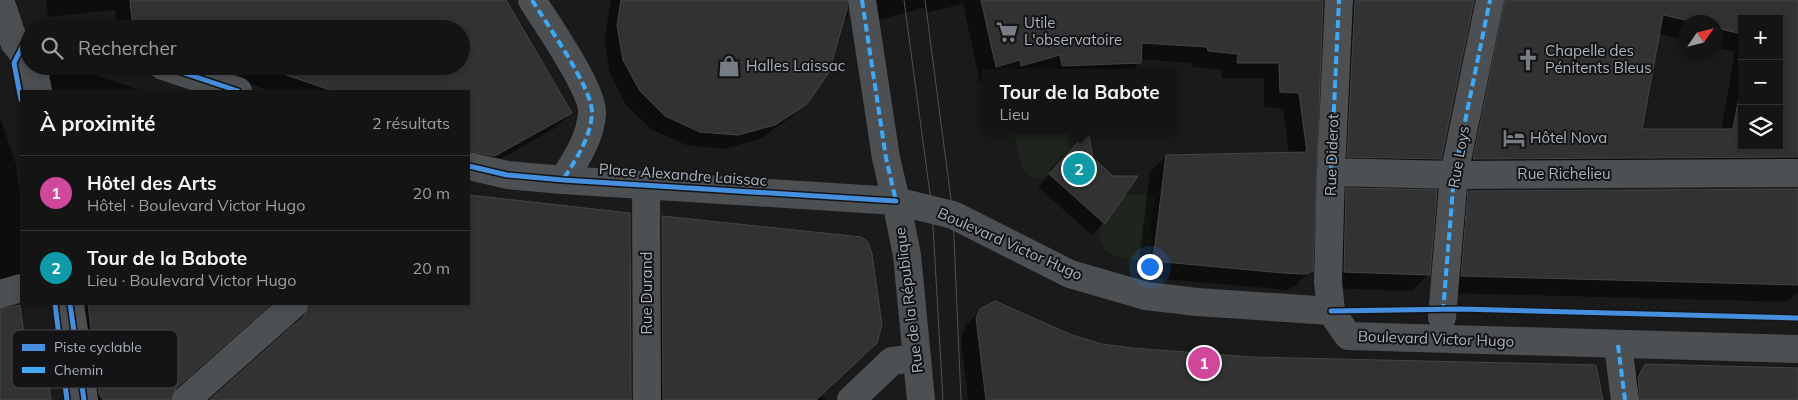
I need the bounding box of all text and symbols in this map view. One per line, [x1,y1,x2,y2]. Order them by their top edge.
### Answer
place label: Utile L'observatoire [1024,13,1122,49]
north arrow [1678,15,1723,60]
map controls [1738,15,1783,150]
button: + [1738,15,1783,60]
supermarket icon: Utile L'observatoire [994,19,1020,45]
search box [20,20,470,75]
icon: search [38,34,66,62]
text: Rechercher [78,36,177,60]
place label: Chapelle des Pénitents Bleus [1545,41,1652,77]
church icon: Chapelle des Pénitents Bleus [1515,47,1541,73]
shop icon: Halles Laissac [716,53,742,79]
place label: Halles Laissac [746,56,845,75]
button: − [1738,60,1783,105]
popup [982,69,1177,134]
text: Tour de la Babote [999,80,1160,104]
text: Lieu [999,104,1030,124]
button: layers [1738,105,1783,150]
text: À proximité [40,110,156,136]
text: 2 résultats [372,113,450,133]
street label: Rue Diderot [1321,114,1342,196]
street label: Rue Loys [1444,124,1473,190]
hotel icon: Hôtel Nova [1501,125,1527,151]
place label: Hôtel Nova [1530,128,1607,147]
pin: 2 [1063,150,1095,188]
street label: Place Alexandre Laissac [598,159,768,190]
street label: Rue Richelieu [1517,164,1611,183]
text: Hôtel des Arts [87,171,216,195]
text: 1 [51,183,61,203]
text: 20 m [413,183,450,203]
text: Hôtel · Boulevard Victor Hugo [87,195,305,215]
street label: Boulevard Victor Hugo [935,203,1086,284]
street label: Rue de la République [890,226,927,374]
text: Tour de la Babote [87,246,247,270]
street label: Rue Durand [637,251,656,335]
your location [1137,254,1163,280]
text: 2 [51,258,61,278]
text: 20 m [413,258,450,278]
text: Lieu · Boulevard Victor Hugo [87,270,296,290]
street label: Boulevard Victor Hugo [1357,326,1515,351]
legend [12,330,178,388]
text: Piste cyclable [54,338,142,356]
pin: 1 [1188,344,1220,382]
text: Chemin [54,361,103,379]

